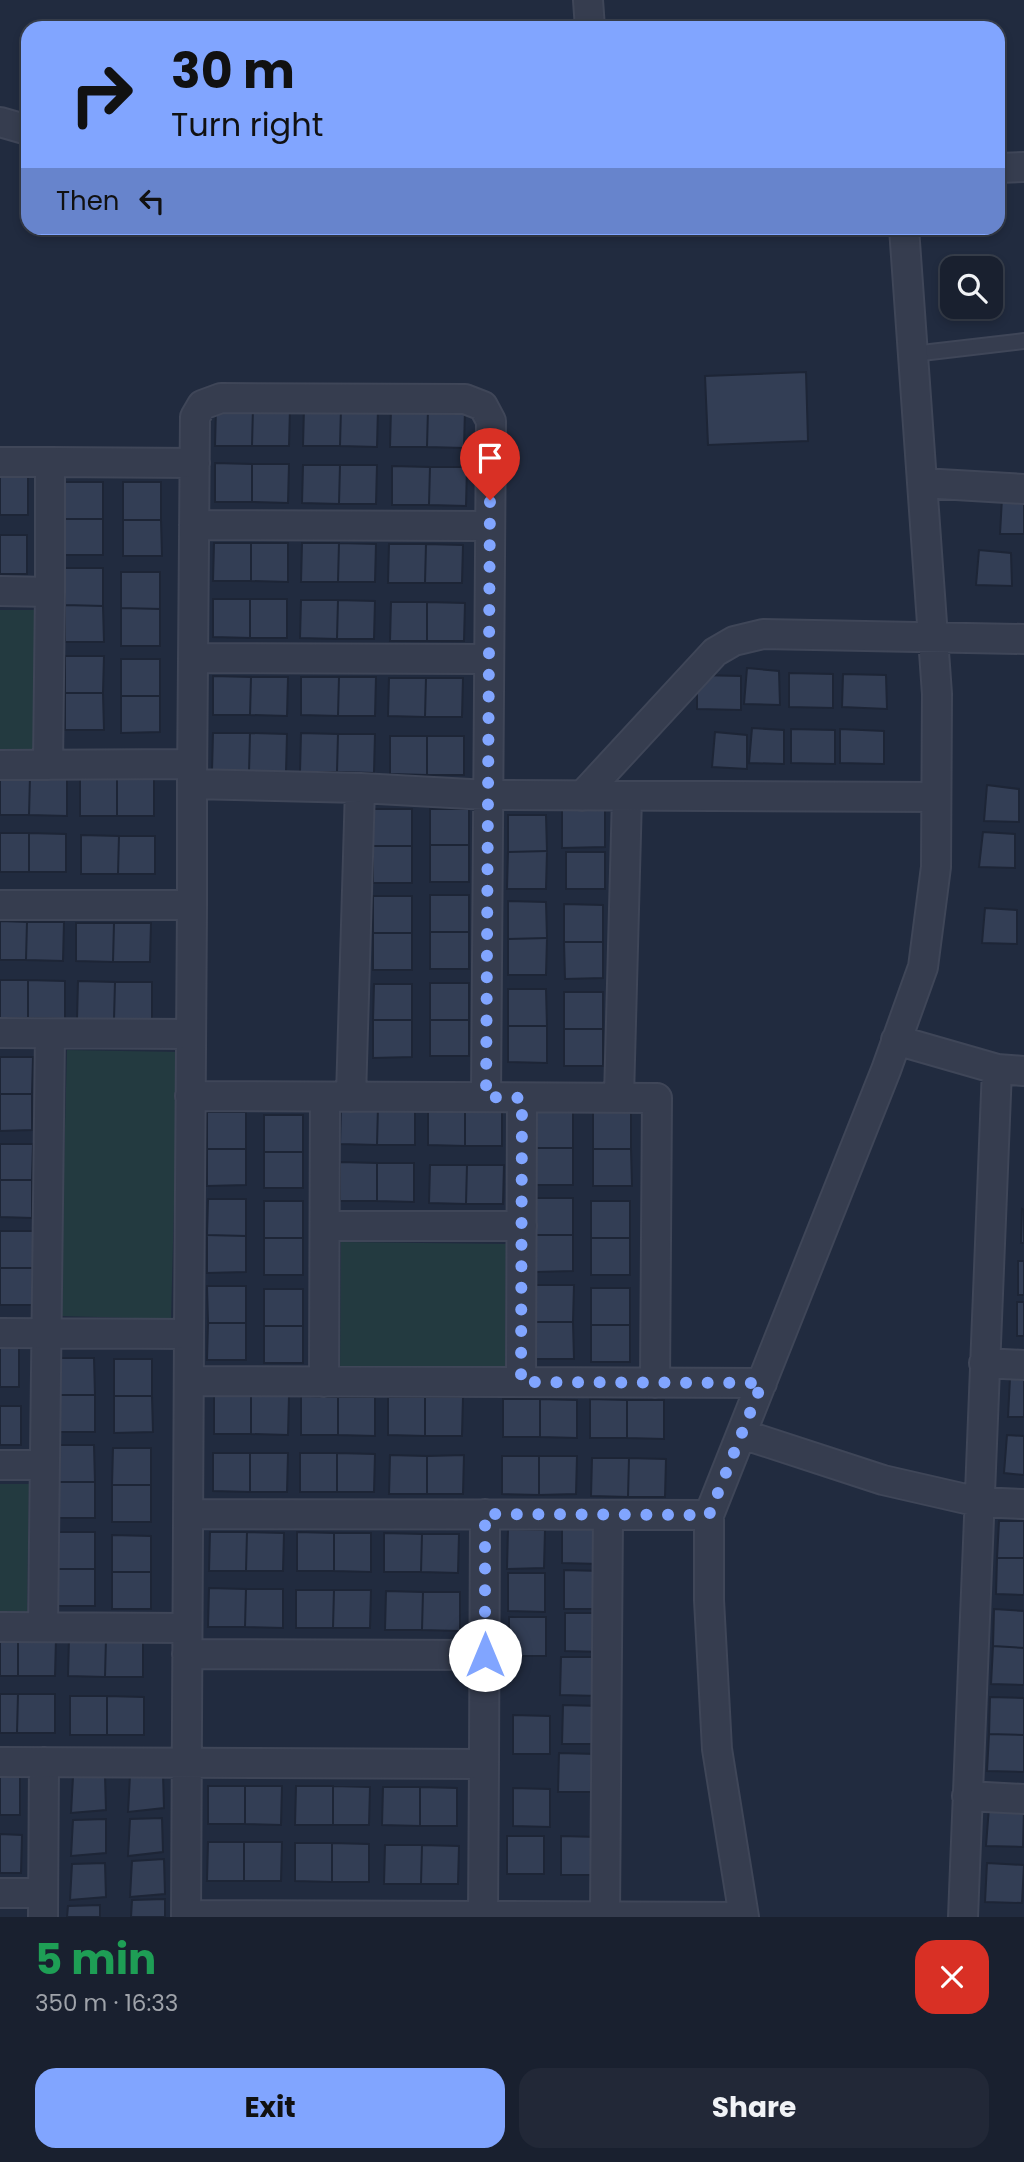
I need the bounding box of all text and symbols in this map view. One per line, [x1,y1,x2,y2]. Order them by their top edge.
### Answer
text: 30 m [171,37,295,105]
icon: right [56,49,147,140]
text: Turn right [171,102,323,147]
icon: left [133,182,171,220]
text: Then [56,183,119,219]
map controls [940,256,1003,319]
button: search [940,256,1003,319]
pin [460,428,520,500]
icon: arrive [471,439,509,477]
position arrow [448,1618,522,1692]
text: 5 min [35,1930,156,1989]
button: close [915,1940,989,2014]
text: 350 m · 16:33 [35,1987,178,2019]
button: Exit [35,2068,505,2148]
button: Share [519,2068,989,2148]

